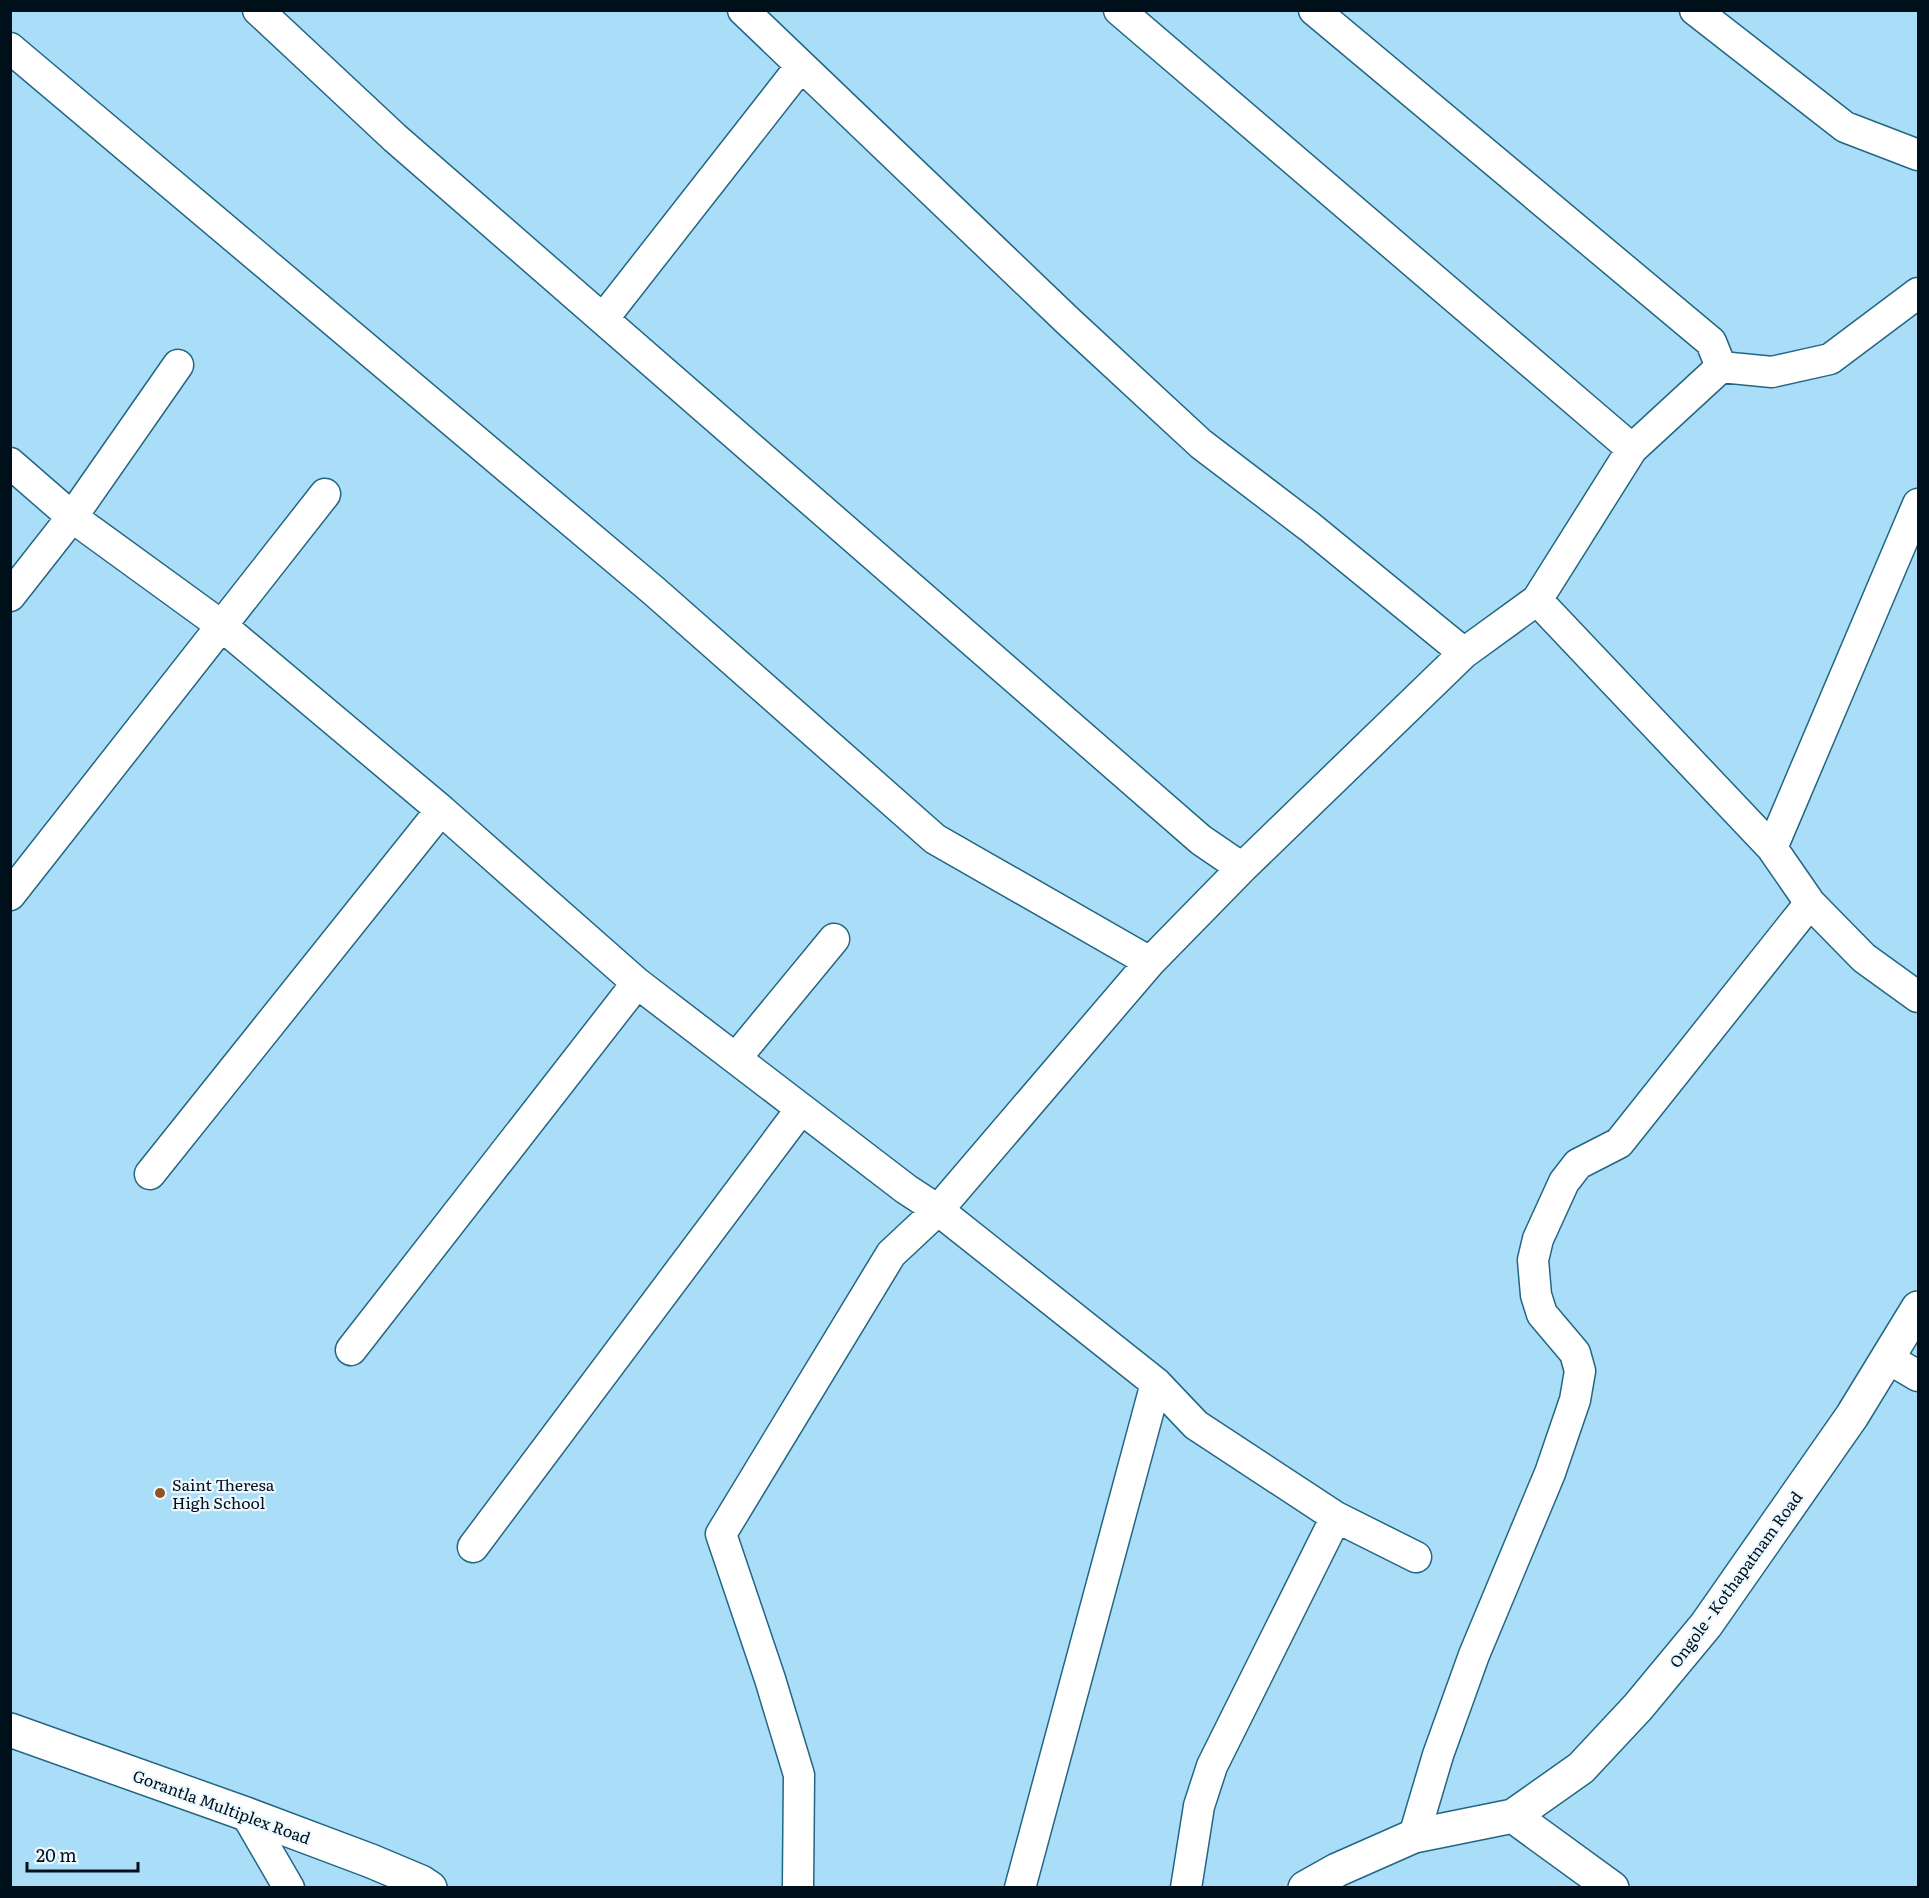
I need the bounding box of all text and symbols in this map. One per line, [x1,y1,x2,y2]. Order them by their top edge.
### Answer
place label: Saint Theresa High School [172,1472,275,1514]
marker: Saint Theresa High School [153,1486,167,1500]
street label: Ongole - Kothapatnam Road [1663,1486,1807,1672]
street label: Gorantla Multiplex Road [130,1763,314,1849]
scale bar [27,1835,138,1873]
text: 20 m [36,1841,77,1868]

